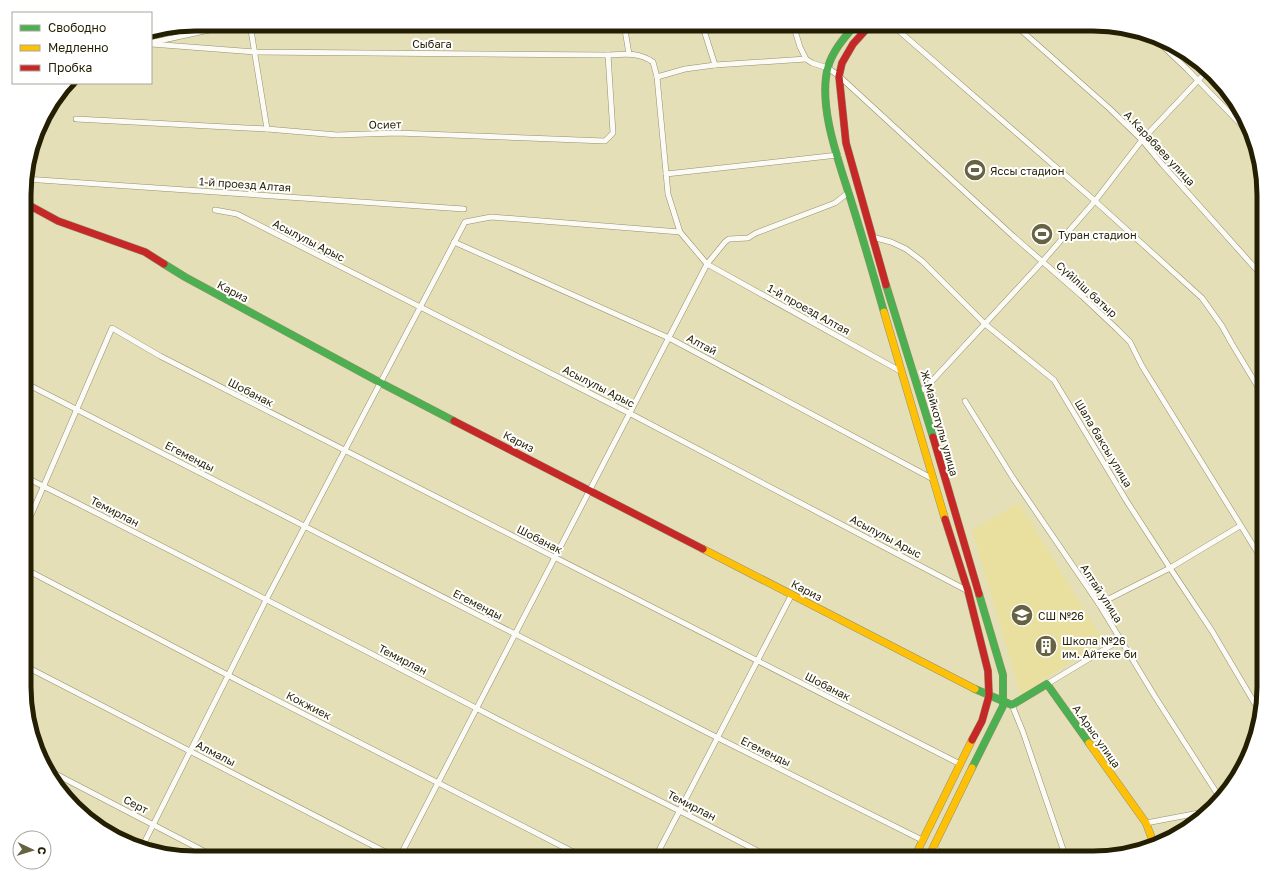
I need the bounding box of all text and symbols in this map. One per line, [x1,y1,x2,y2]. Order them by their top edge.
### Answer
legend [12,12,152,84]
text: Свободно [48,20,106,35]
street label: Сыбага [412,37,452,50]
text: Медленно [48,40,108,55]
text: Пробка [48,60,92,75]
street label: А.Карабаев улица [1122,108,1198,188]
street label: Осиет [369,117,402,131]
sports icon: Яссы стадион [962,157,988,183]
place label: Яссы стадион [990,164,1064,177]
street label: 1-й проезд Алтая [199,174,291,194]
street label: Асылулы Арыс [271,216,347,264]
sports icon: Туран стадион [1029,221,1055,247]
place label: Туран стадион [1058,228,1137,241]
street label: Сүйіліш батыр [1053,258,1120,321]
street label: Кариз [215,277,251,305]
street label: 1-й проезд Алтая [766,281,852,337]
street label: Алтай [685,331,719,357]
street label: Асылулы Арыс [561,362,637,410]
street label: Ж.Майкотулы улица [919,368,961,478]
street label: Шобанак [226,375,277,409]
street label: Шала баксы улица [1073,397,1135,489]
street label: Кариз [501,428,537,454]
street label: Егеменды [163,438,217,474]
street label: Темирлан [89,493,141,529]
street label: Асылулы Арыс [848,512,924,560]
street label: Шобанак [515,522,566,556]
street label: Алтай улица [1078,561,1126,625]
street label: Кариз [789,577,825,603]
street label: Егеменды [451,586,505,622]
school or university icon: СШ №26 [1009,602,1035,628]
place label: СШ №26 [1038,609,1084,622]
building icon: Школа №26 им. Айтеке би [1033,633,1059,659]
place label: Школа №26 им. Айтеке би [1062,634,1137,660]
street label: Темирлан [377,641,429,677]
street label: Шобанак [803,669,854,703]
street label: Кокжиек [284,688,334,722]
street label: А.Арыс улица [1070,702,1124,770]
street label: Егеменды [739,733,793,769]
street label: Алмалы [194,738,238,768]
street label: Темирлан [666,787,718,823]
street label: Серт [122,792,151,816]
north arrow [12,830,52,870]
text: С [36,846,49,855]

